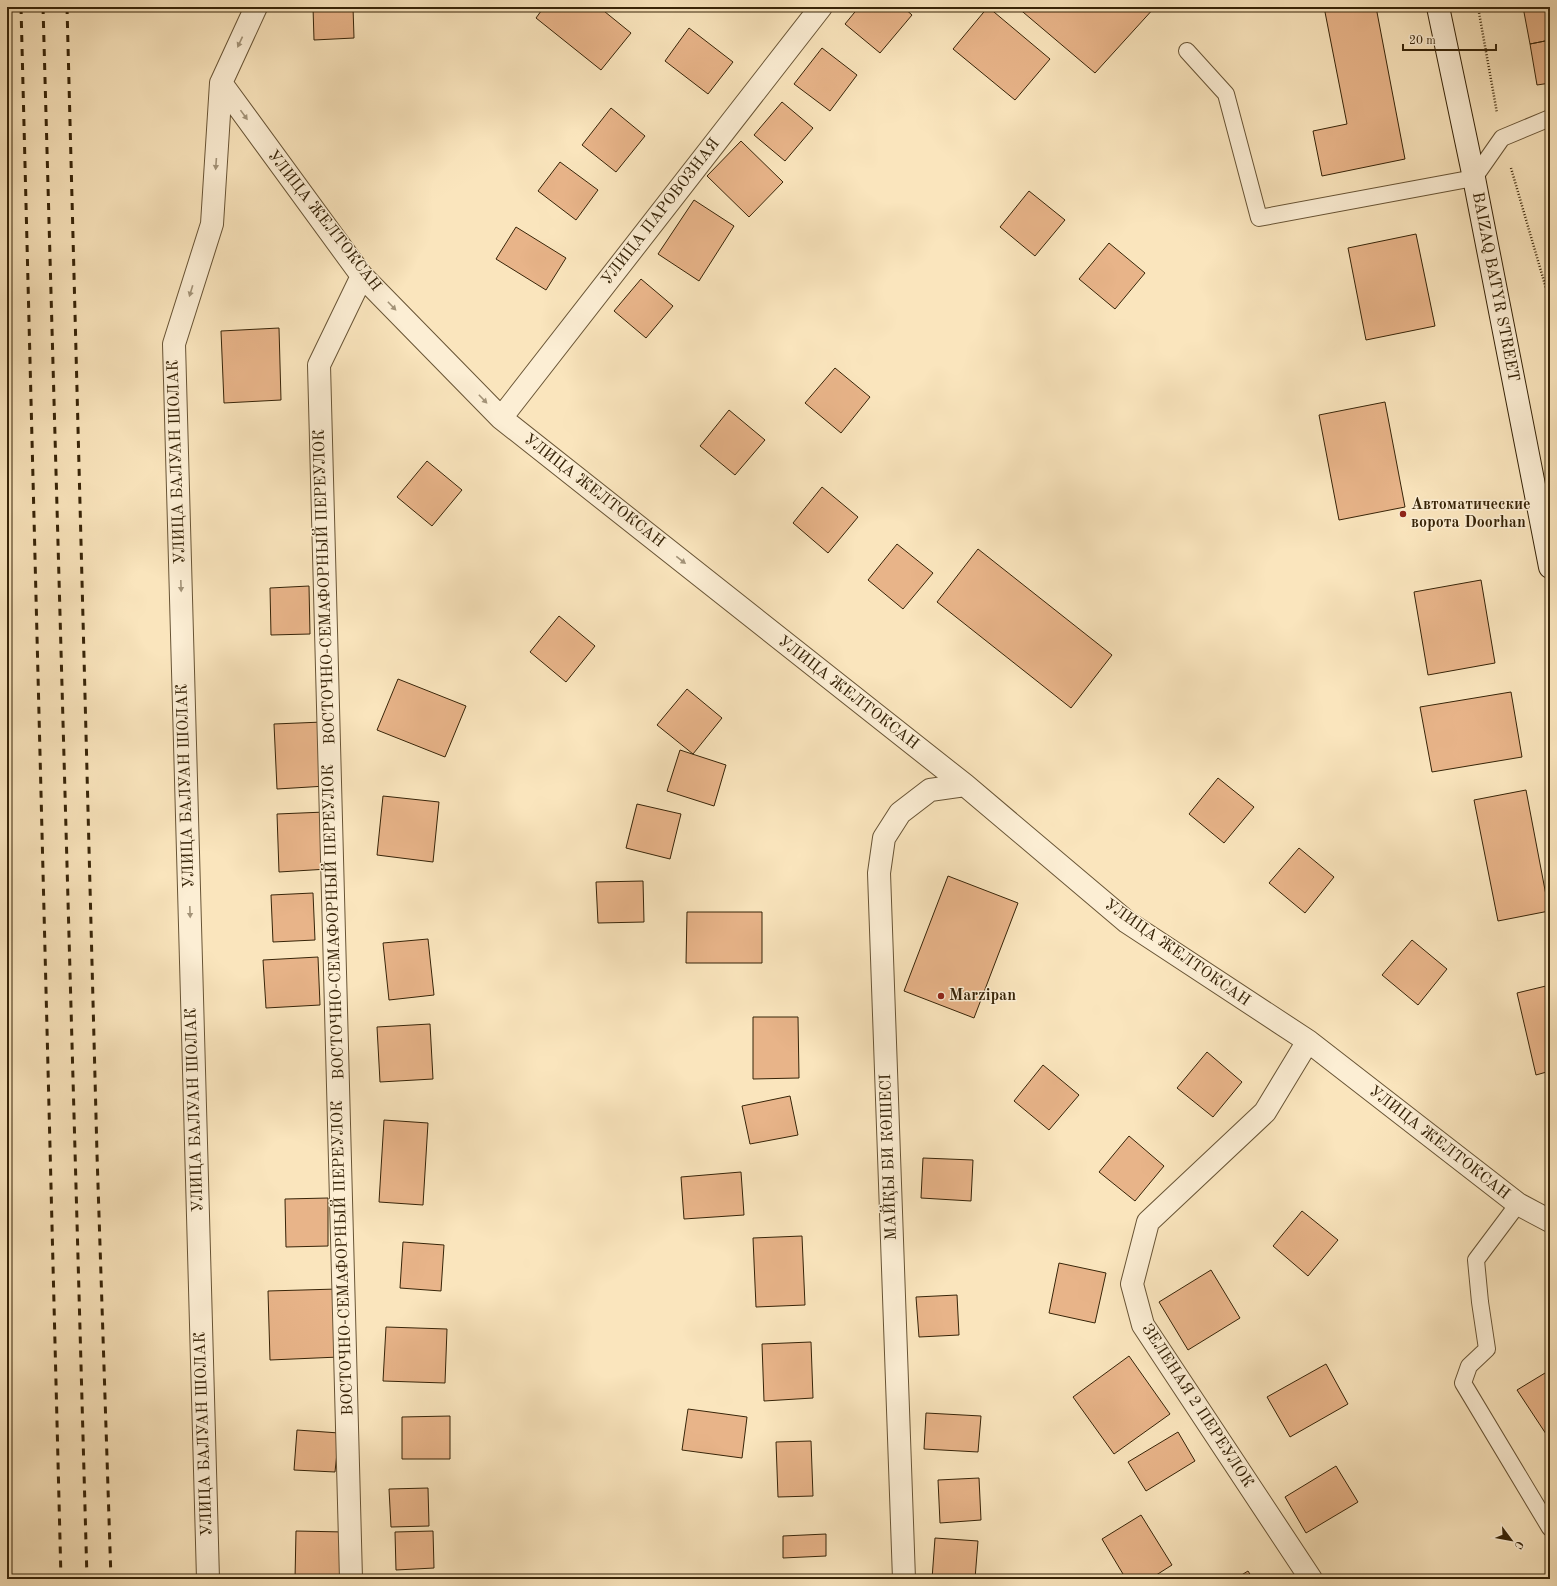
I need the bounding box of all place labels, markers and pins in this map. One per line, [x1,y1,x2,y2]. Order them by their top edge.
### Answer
place label: Автоматические ворота Doorhan [1411,497,1531,531]
marker: Автоматические ворота Doorhan [1398,509,1408,519]
place label: Marzipan [949,988,1016,1004]
marker: Marzipan [936,991,946,1001]

